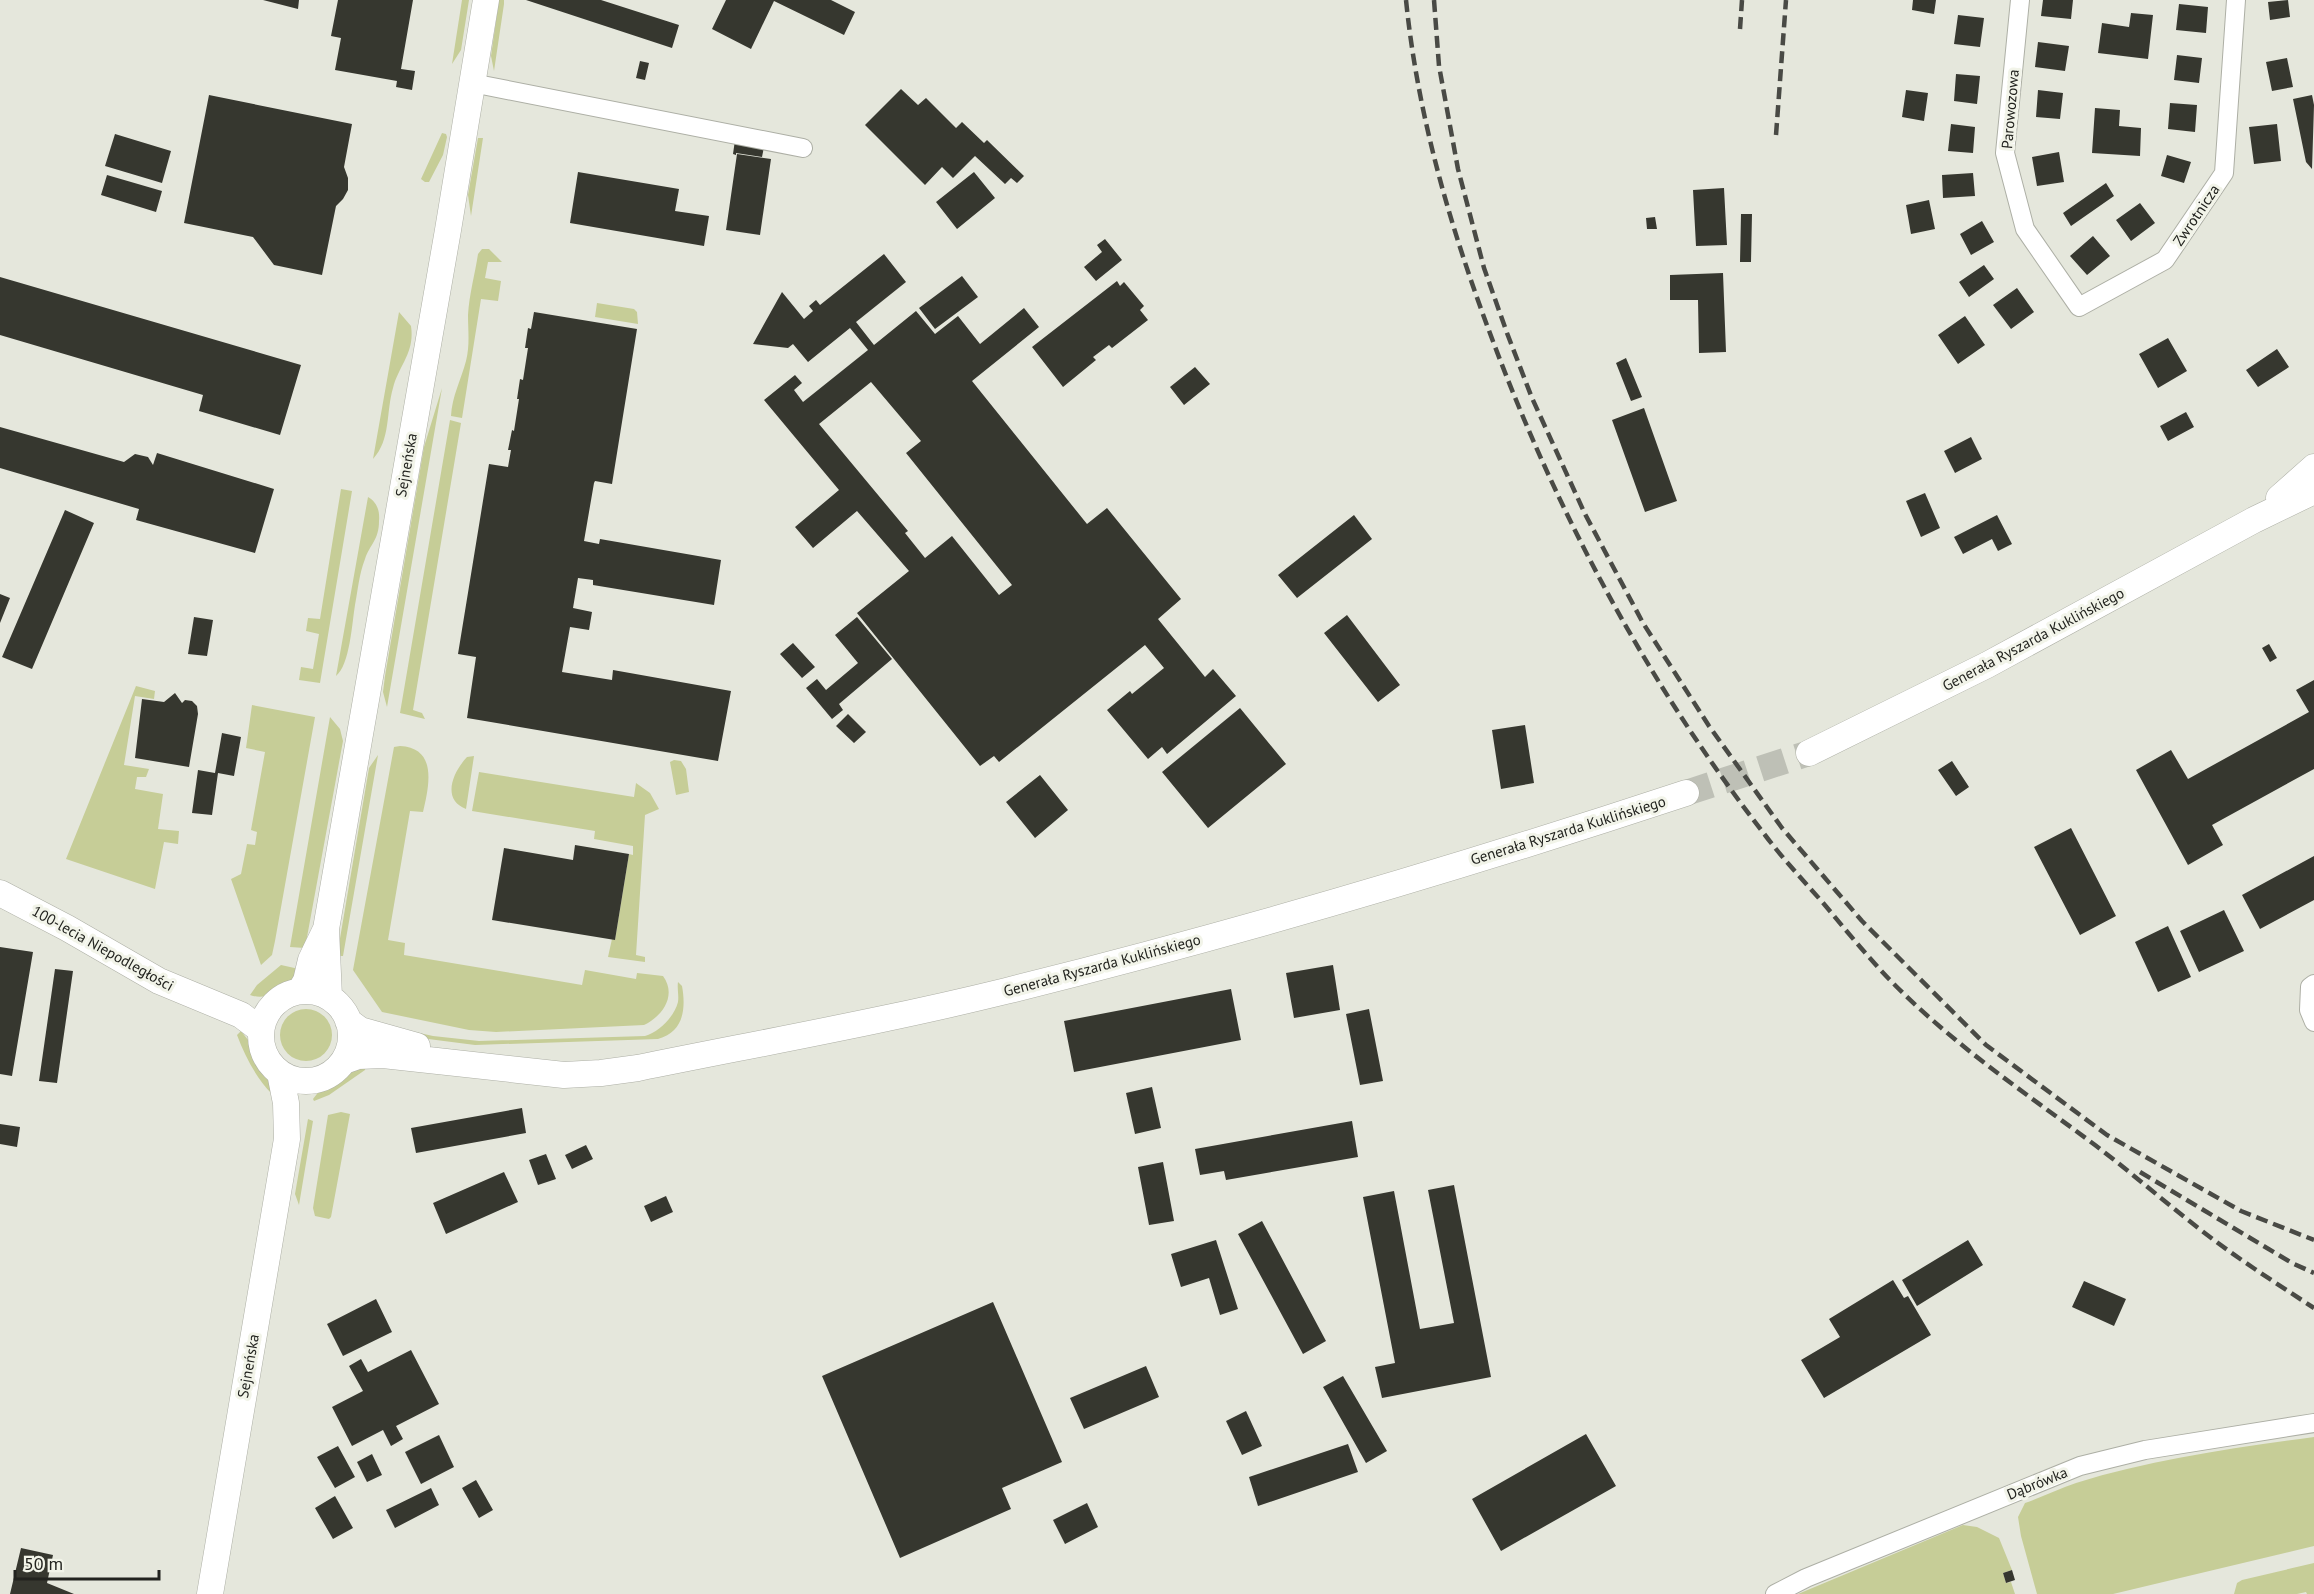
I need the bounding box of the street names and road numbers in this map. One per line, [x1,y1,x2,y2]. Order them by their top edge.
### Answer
street label: Parowozowa [1997,68,2023,150]
street label: Zwrotnicza [2169,181,2223,249]
street label: Sejneńska [391,432,421,498]
street label: Generała Ryszarda Kuklińskiego [1939,583,2127,695]
street label: Generała Ryszarda Kuklińskiego [1468,791,1668,869]
street label: 100-lecia Niepodległości [29,901,177,995]
street label: Generała Ryszarda Kuklińskiego [1001,930,1203,1000]
street label: Sejneńska [233,1333,263,1399]
street label: Dąbrówka [2004,1462,2070,1504]

